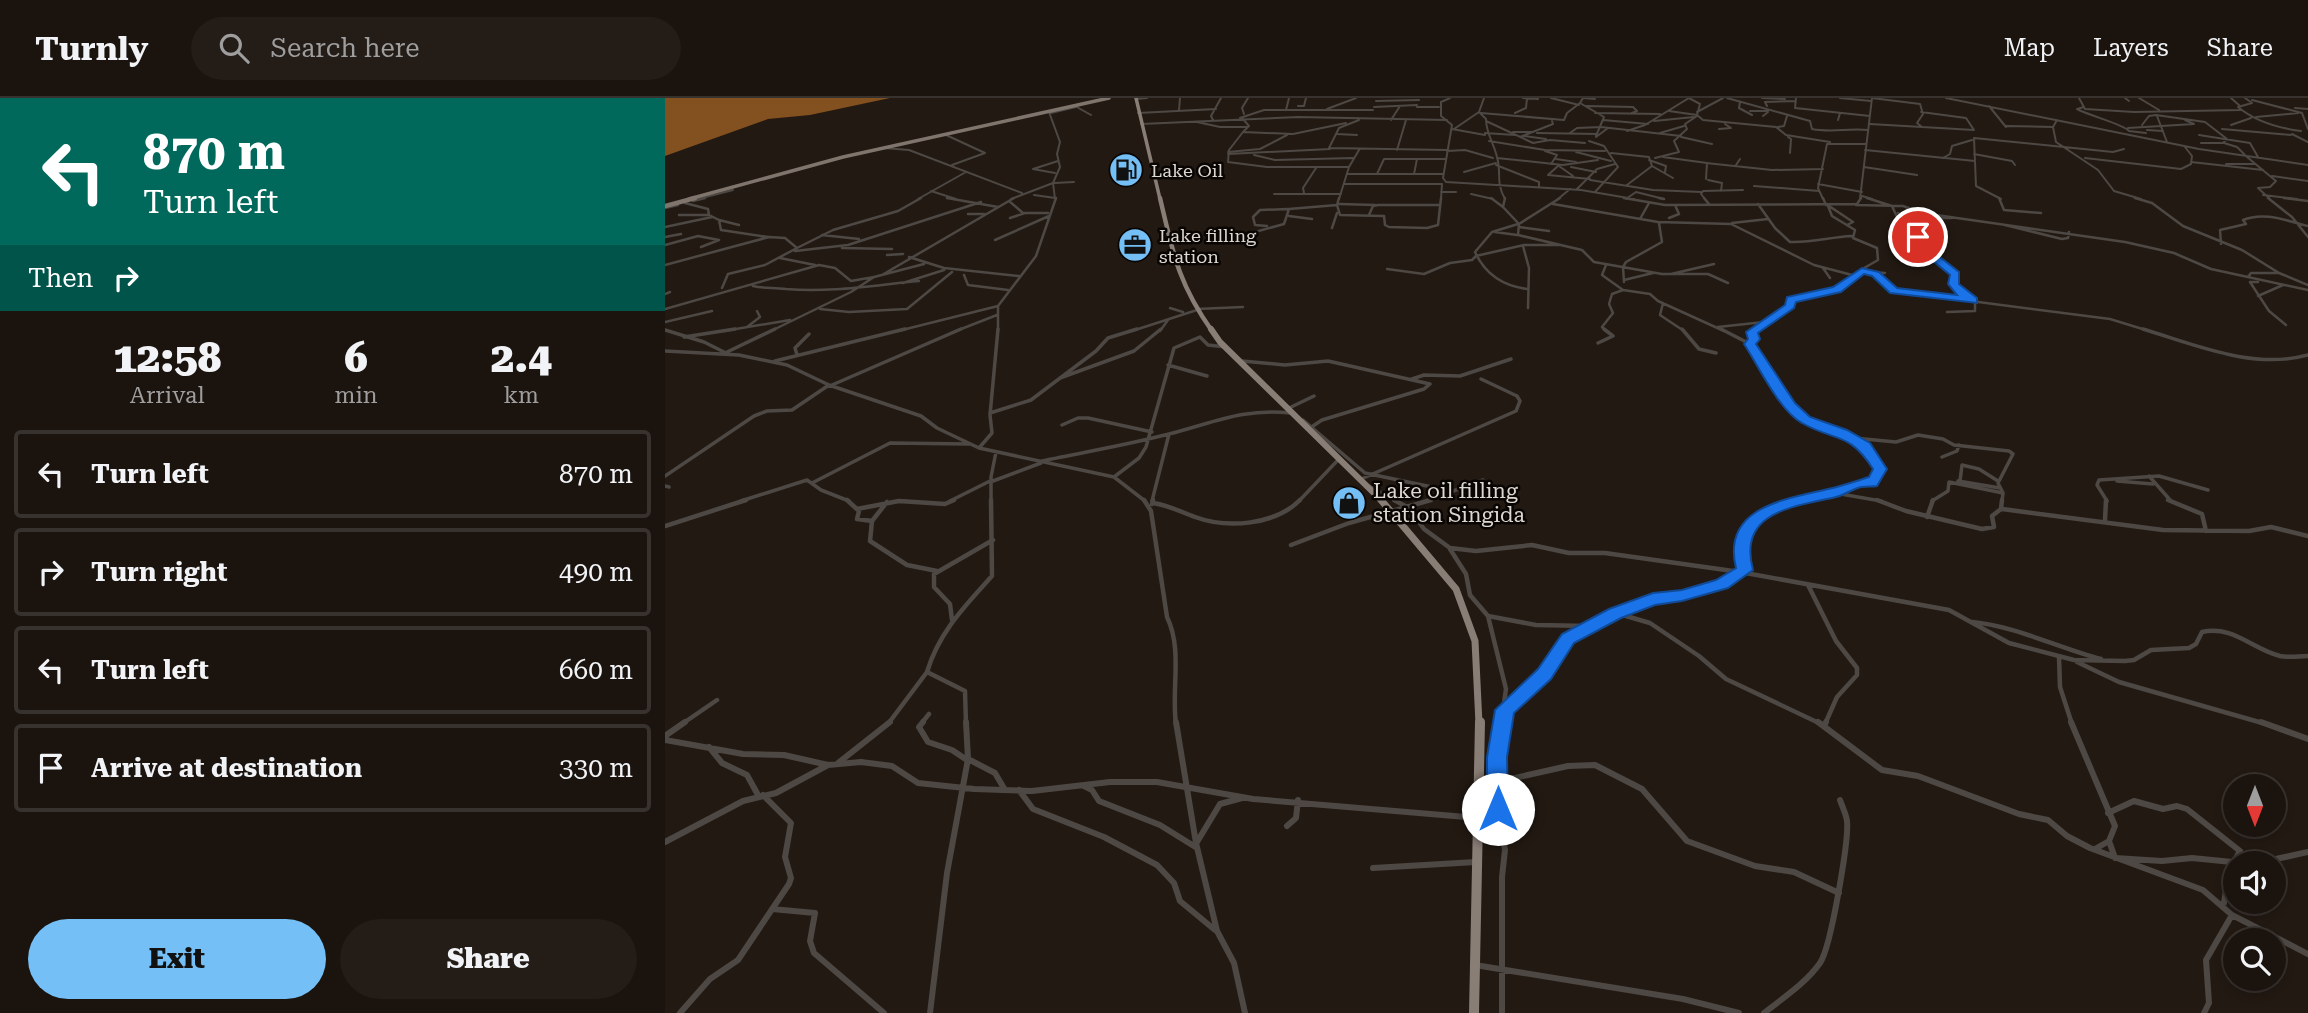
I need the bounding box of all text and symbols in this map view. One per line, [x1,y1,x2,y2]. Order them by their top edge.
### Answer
search box [191,17,681,80]
text: Turnly [35,29,149,68]
icon: search [215,29,253,67]
text: Search here [271,33,419,63]
text: Map [2004,34,2055,62]
text: Layers [2093,34,2169,62]
text: Share [2207,34,2273,62]
text: 870 m [143,124,285,181]
icon: left [28,126,119,217]
fuel station icon: Lake Oil [1107,151,1145,189]
place label: Lake Oil [1151,160,1223,181]
text: Turn left [143,183,278,221]
pin [1888,207,1948,267]
icon: arrive [1899,218,1937,256]
place label: Lake filling station [1159,225,1257,267]
office icon: Lake filling station [1116,226,1154,264]
icon: right [107,259,145,297]
text: Then [28,263,93,293]
text: 12:58 [113,333,221,382]
text: 6 [344,333,368,382]
text: 2.4 [491,333,552,382]
text: Arrival [130,382,205,409]
text: min [334,382,378,409]
text: km [503,382,539,409]
icon: left [32,455,70,493]
text: Turn left [91,459,209,489]
text: 870 m [559,459,633,489]
place label: Lake oil filling station Singida [1373,479,1526,527]
shop icon: Lake oil filling station Singida [1330,484,1368,522]
icon: right [32,553,70,591]
text: Turn right [91,557,227,587]
text: 490 m [559,557,633,587]
icon: left [32,651,70,689]
text: Turn left [91,655,209,685]
text: 660 m [559,655,633,685]
icon: arrive [32,749,70,787]
text: Arrive at destination [91,753,362,783]
text: 330 m [559,753,633,783]
position arrow [1461,772,1535,846]
north arrow [2223,774,2285,836]
map controls [2223,774,2286,991]
button: sound [2223,851,2286,914]
button: Exit [28,919,326,999]
button: Share [340,919,637,999]
button: search [2223,928,2286,991]

